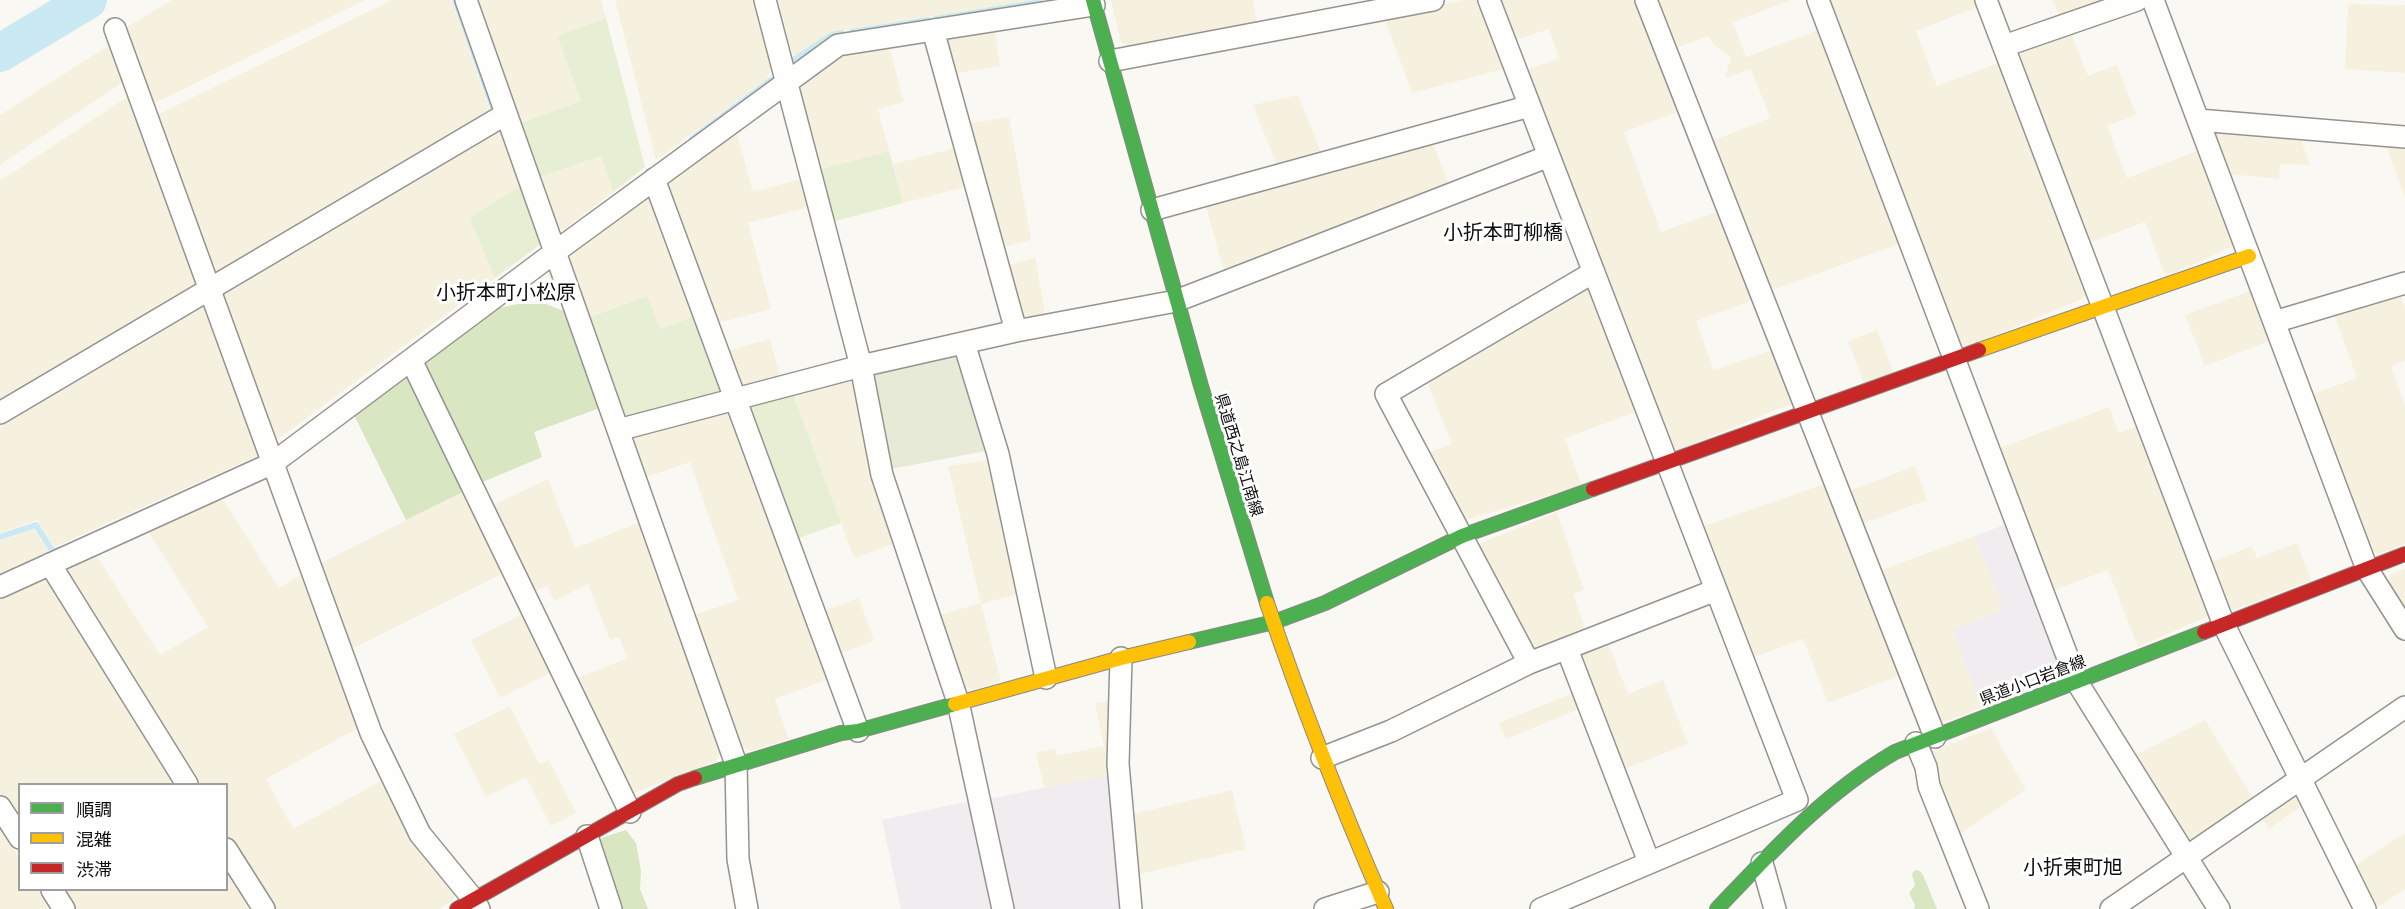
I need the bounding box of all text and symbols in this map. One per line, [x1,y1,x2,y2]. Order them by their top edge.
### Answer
district label: 小折本町柳橋 [1443,221,1563,245]
district label: 小折本町小松原 [436,281,576,305]
street label: 県道西之島江南線 [1210,391,1266,519]
street label: 県道小口岩倉線 [1977,652,2089,710]
legend [18,783,228,891]
text: 順調 [76,798,112,821]
text: 混雑 [76,828,112,851]
district label: 小折東町旭 [2023,856,2123,880]
text: 渋滞 [76,858,112,881]

